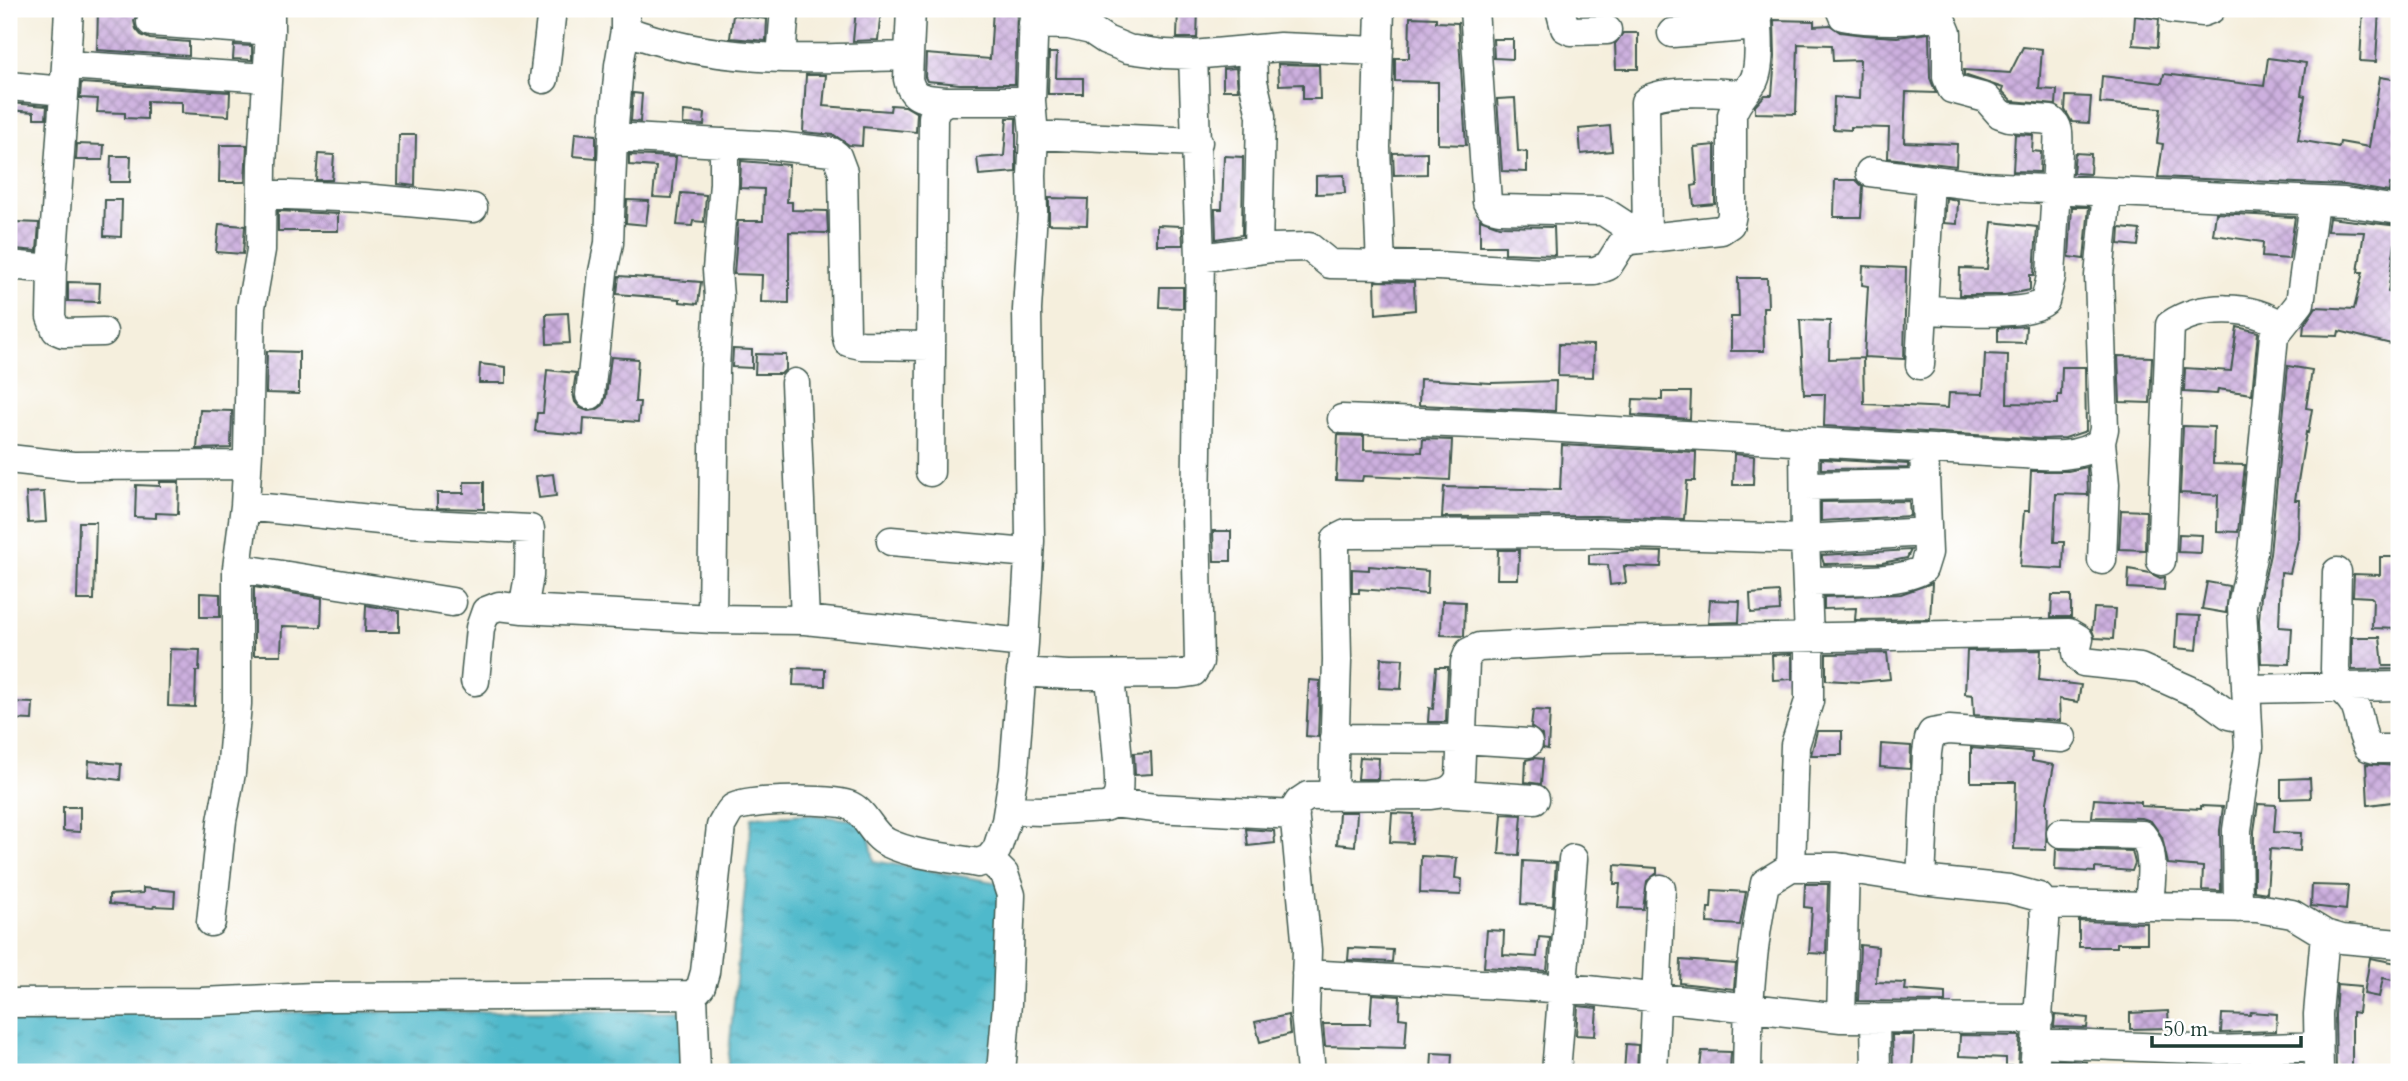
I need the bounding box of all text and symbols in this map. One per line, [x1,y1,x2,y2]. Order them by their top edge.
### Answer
scale bar [2152,1004,2301,1048]
text: 50 m [2163,1015,2208,1044]

